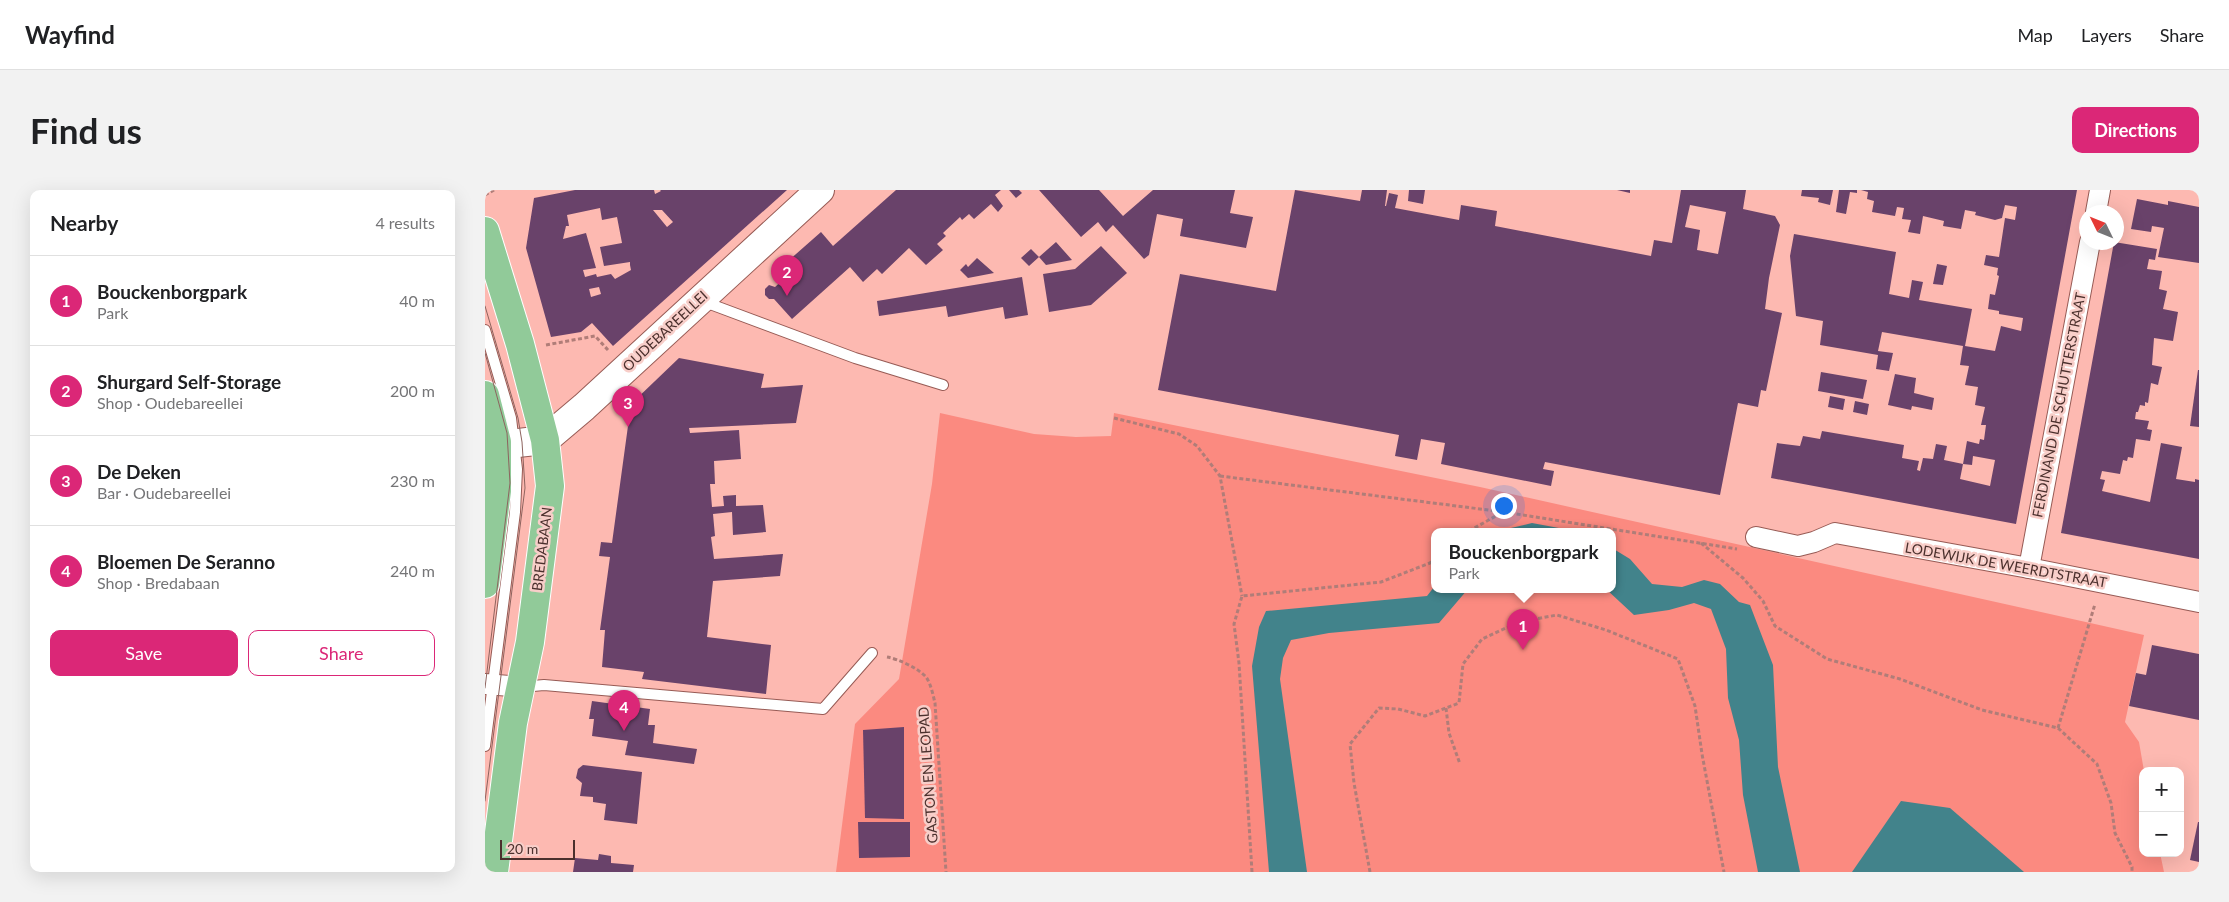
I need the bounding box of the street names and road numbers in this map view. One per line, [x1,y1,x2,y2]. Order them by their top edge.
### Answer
street label: OUDEBAREELLEI [619,287,711,374]
street label: FERDINAND DE SCHUTTERSTRAAT [2028,290,2089,519]
street label: BREDABAAN [528,506,555,592]
street label: LODEWIJK DE WEERDTSTRAAT [1904,538,2109,591]
street label: GASTON EN LEOPAD [914,706,941,844]

